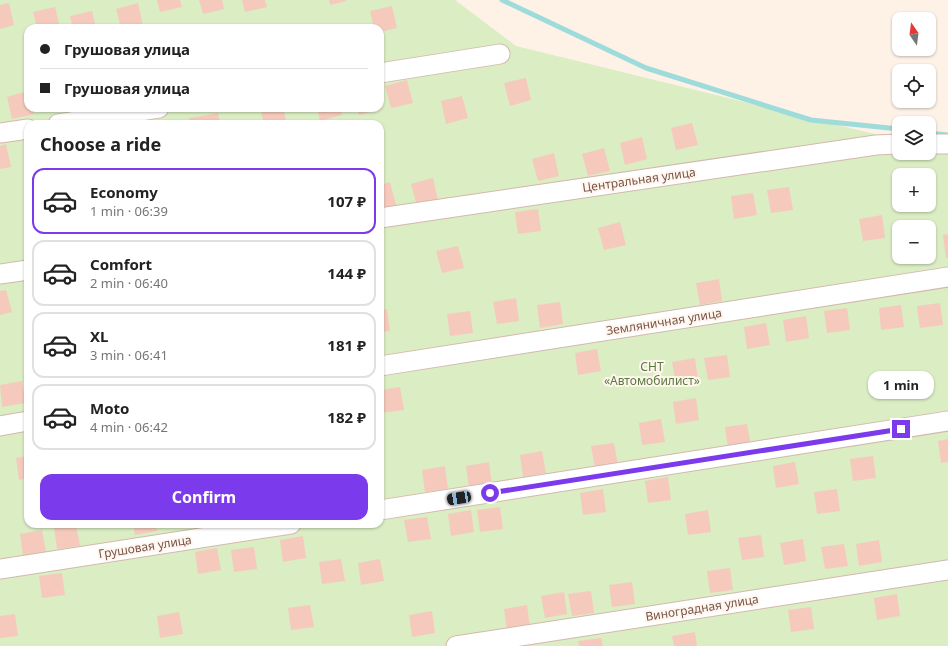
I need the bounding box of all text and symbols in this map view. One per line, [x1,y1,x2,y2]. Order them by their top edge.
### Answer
north arrow [892,12,936,56]
map controls [892,12,936,264]
text: Грушовая улица [64,39,190,59]
button: locate [892,64,936,108]
text: Грушовая улица [64,78,190,98]
button: layers [892,116,936,160]
text: Choose a ride [40,132,161,156]
street label: Центральная улица [581,163,697,196]
button: + [892,168,936,212]
text: Economy [90,182,158,202]
icon: car [42,183,78,219]
text: 107 ₽ [327,191,366,211]
text: 1 min · 06:39 [90,202,168,220]
button: − [892,220,936,264]
text: Comfort [90,254,152,274]
icon: car [42,255,78,291]
text: 144 ₽ [327,263,366,283]
text: 2 min · 06:40 [90,274,168,292]
street label: Земляничная улица [605,304,723,339]
text: XL [90,326,108,346]
icon: car [42,327,78,363]
text: 181 ₽ [327,335,366,355]
text: 3 min · 06:41 [90,346,168,364]
park label: СНТ «Автомобилист» [604,358,700,389]
callout: 1 min [868,371,934,399]
text: 1 min [883,376,919,394]
text: Moto [90,398,129,418]
icon: car [42,399,78,435]
text: 182 ₽ [327,407,366,427]
text: 4 min · 06:42 [90,418,168,436]
route end [892,420,910,438]
button: Confirm [40,474,368,520]
route start [481,484,499,502]
car [446,490,472,506]
street label: Грушовая улица [97,531,193,562]
street label: Виноградная улица [644,590,760,625]

